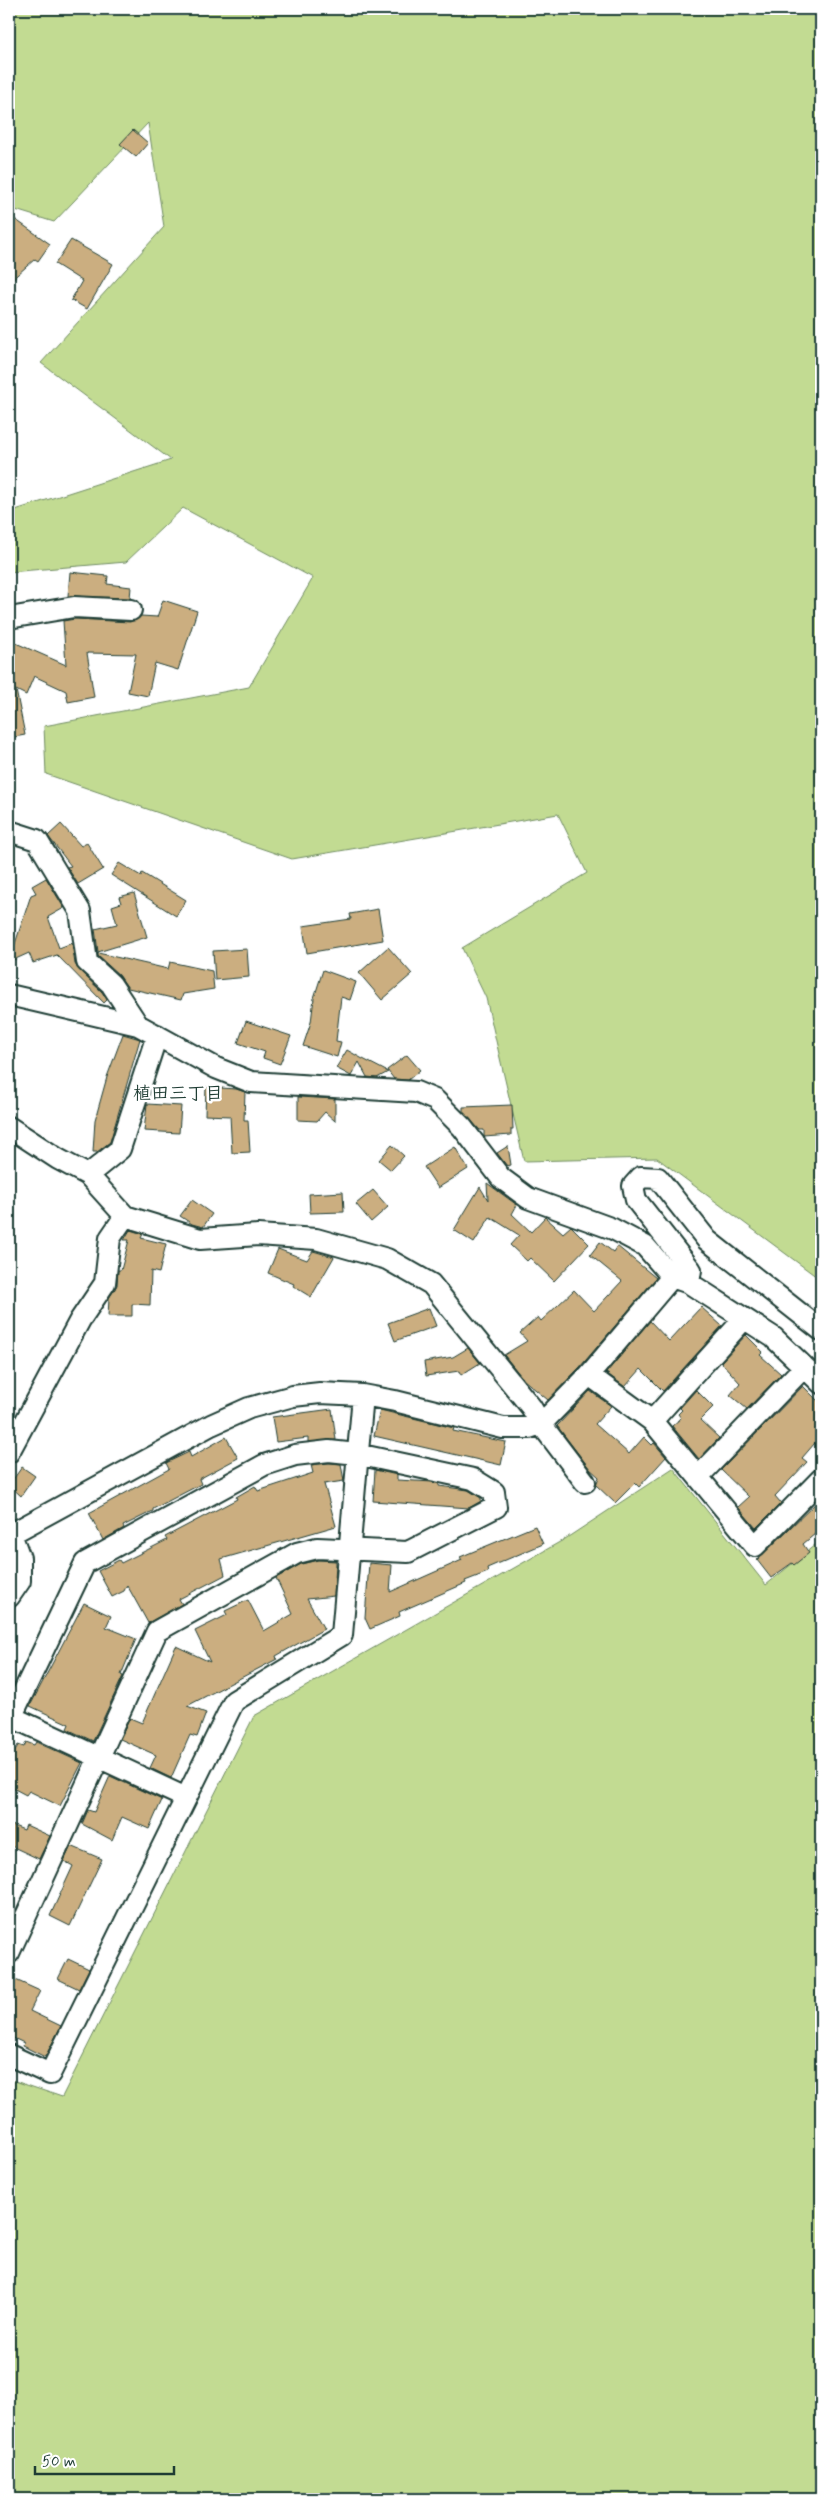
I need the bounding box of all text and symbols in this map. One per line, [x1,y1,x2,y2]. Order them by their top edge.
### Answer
district label: 植田三丁目 [133,1082,223,1106]
scale bar [35,2443,174,2475]
text: 50 m [42,2452,76,2472]

